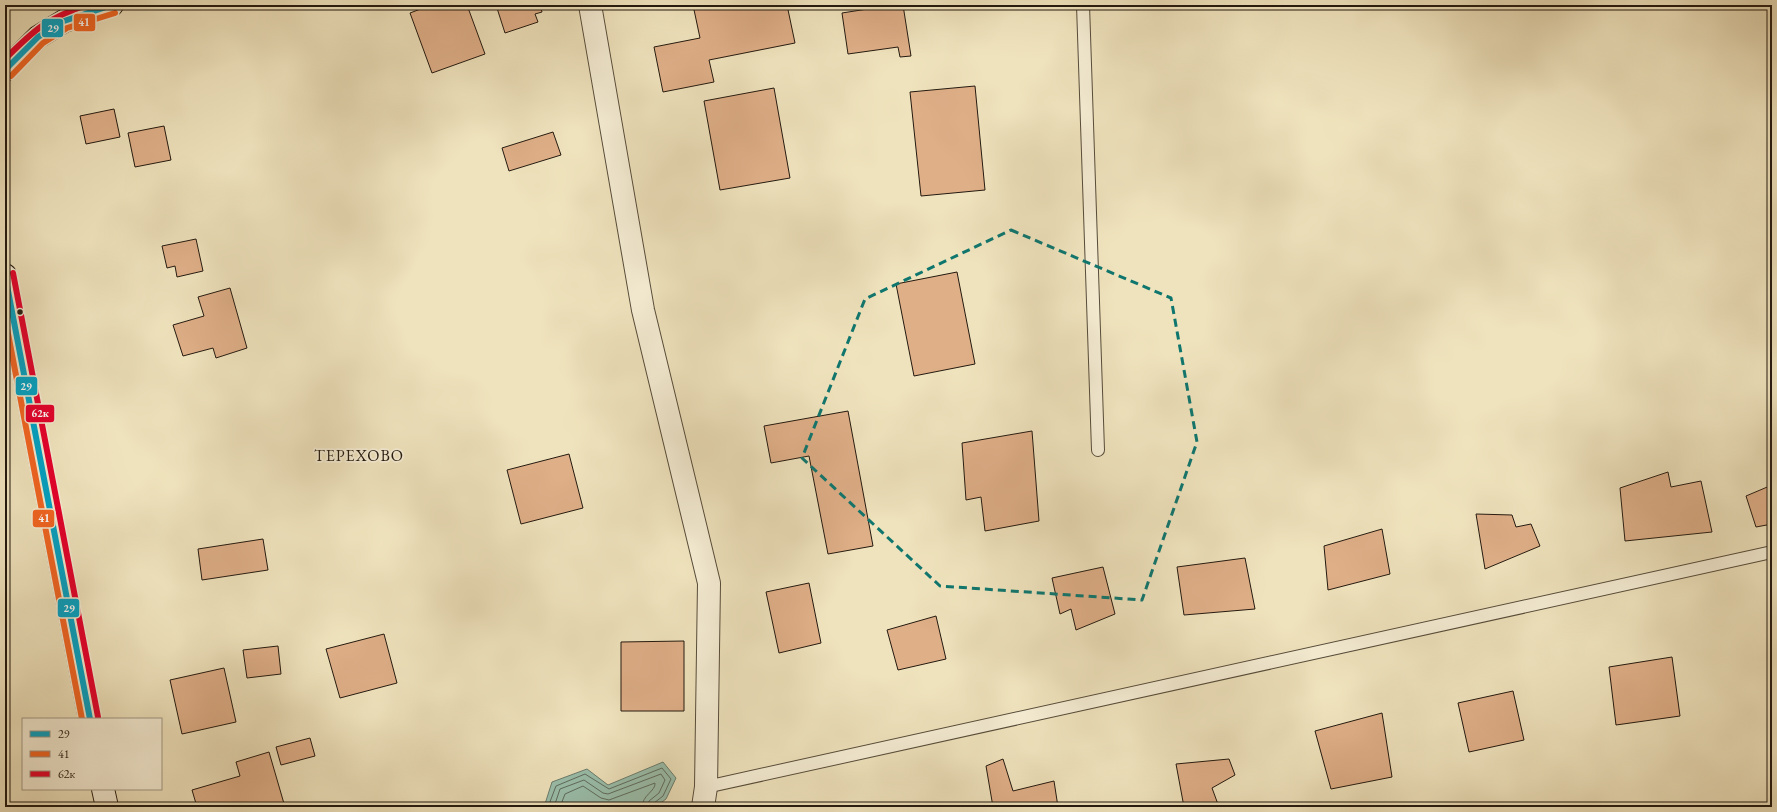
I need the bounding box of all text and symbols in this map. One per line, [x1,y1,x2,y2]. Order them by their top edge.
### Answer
line badge: 41 [73,13,96,32]
text: 41 [78,15,90,29]
line badge: 29 [41,18,64,38]
text: 29 [47,21,59,35]
unlabelled marker [15,307,25,317]
line badge: 29 [15,376,38,396]
text: 29 [20,379,32,393]
line badge: 62к [25,404,55,423]
text: 62к [31,406,50,420]
district label: ТЕРЕХОВО [314,445,404,466]
line badge: 41 [32,509,55,528]
text: 41 [38,511,50,525]
line badge: 29 [57,598,80,618]
text: 29 [63,601,75,615]
legend [22,718,162,790]
text: 29 [58,726,70,742]
text: 41 [58,746,70,762]
text: 62к [58,766,76,782]

